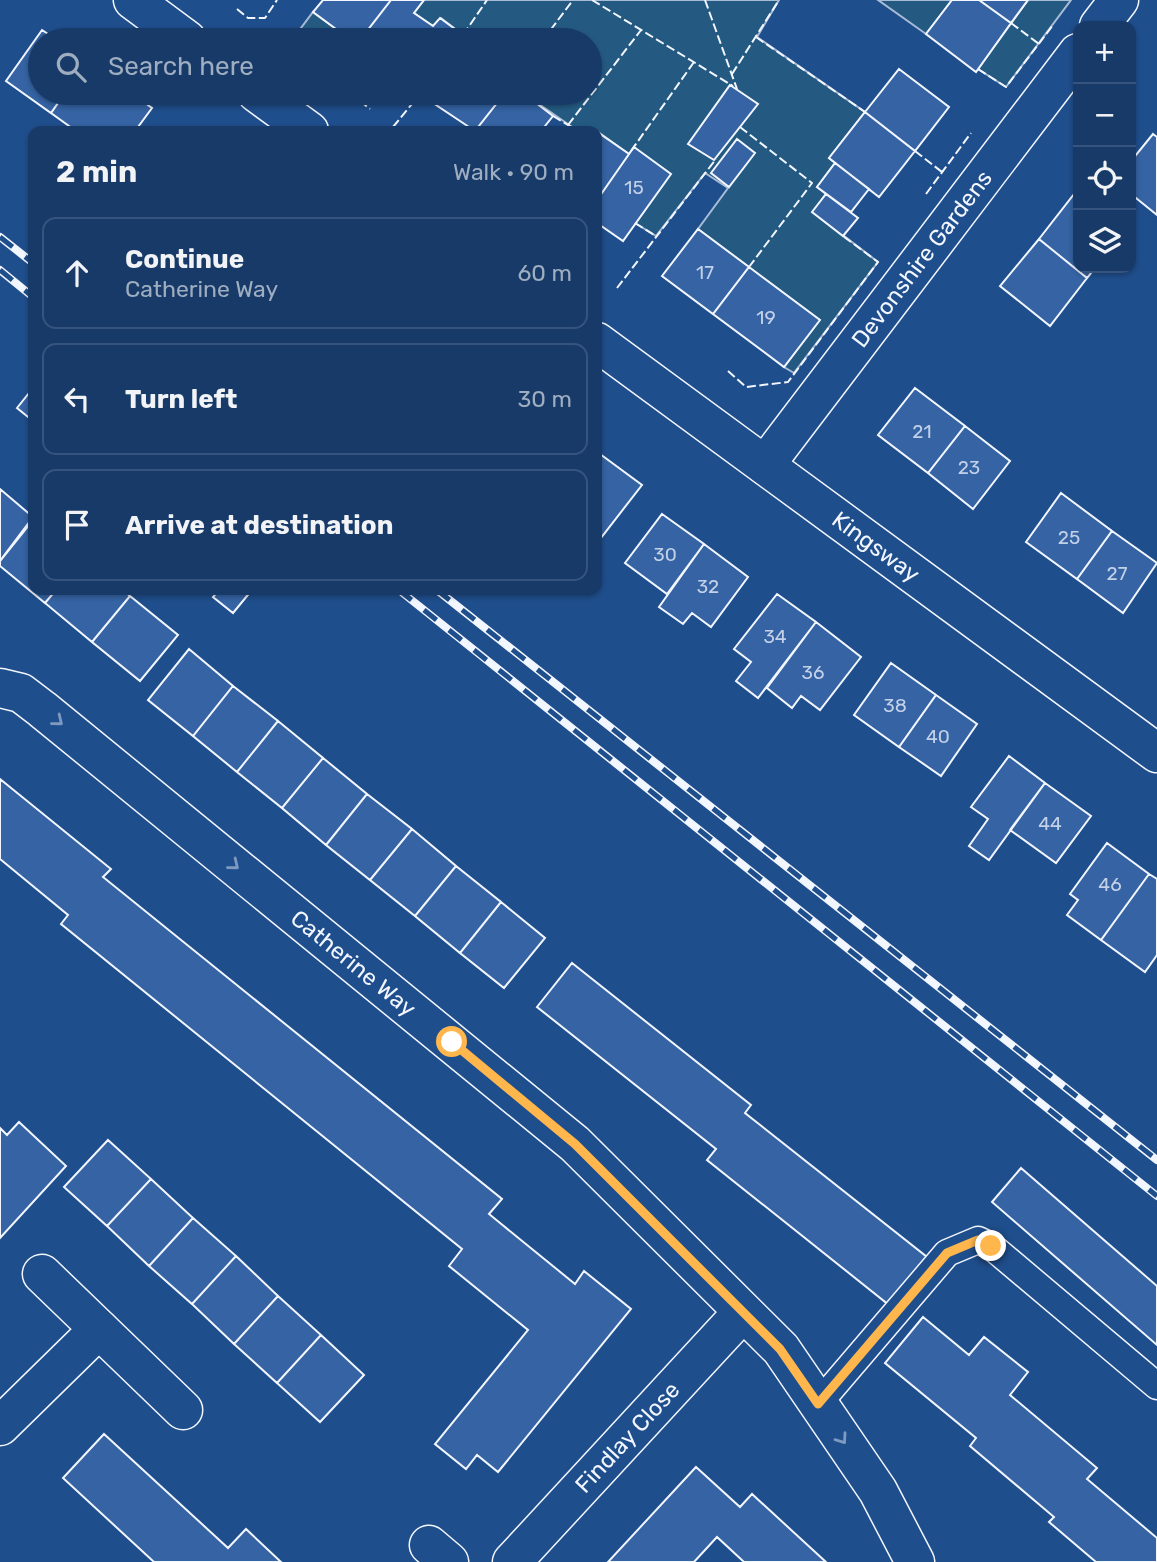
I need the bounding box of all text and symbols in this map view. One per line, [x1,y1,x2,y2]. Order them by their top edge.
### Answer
map controls [1073,21,1136,273]
button: + [1073,21,1136,84]
search box [28,28,602,105]
icon: search [52,48,90,86]
text: Search here [108,51,254,82]
button: − [1073,84,1136,147]
button: locate [1073,147,1136,210]
text: 2 min [56,154,137,190]
text: Walk · 90 m [453,158,574,186]
street label: Devonshire Gardens [845,165,998,353]
house number: 15 [624,176,644,199]
button: layers [1073,210,1136,273]
text: Continue [125,244,244,275]
icon: ahead [58,254,96,292]
text: 60 m [517,259,572,287]
house number: 17 [696,261,714,284]
text: Catherine Way [125,275,278,303]
house number: 19 [756,306,776,329]
icon: left [58,380,96,418]
text: Turn left [125,384,237,415]
text: 30 m [517,385,572,413]
house number: 21 [912,420,932,443]
house number: 23 [958,456,980,479]
street label: Kingsway [827,505,925,588]
icon: arrive [58,506,96,544]
text: Arrive at destination [125,510,393,541]
house number: 25 [1058,526,1080,549]
house number: 30 [653,543,677,566]
house number: 27 [1107,562,1128,585]
house number: 32 [697,575,719,598]
house number: 34 [763,625,787,648]
house number: 36 [802,661,824,684]
house number: 38 [883,694,907,717]
one-way arrow [50,713,62,726]
house number: 40 [926,725,950,748]
house number: 44 [1038,812,1062,835]
one-way arrow [226,857,239,869]
house number: 46 [1098,873,1122,896]
street label: Catherine Way [285,904,422,1023]
route start [436,1026,467,1057]
route end [975,1230,1006,1261]
street label: Findlay Close [569,1376,686,1498]
one-way arrow [834,1431,846,1444]

